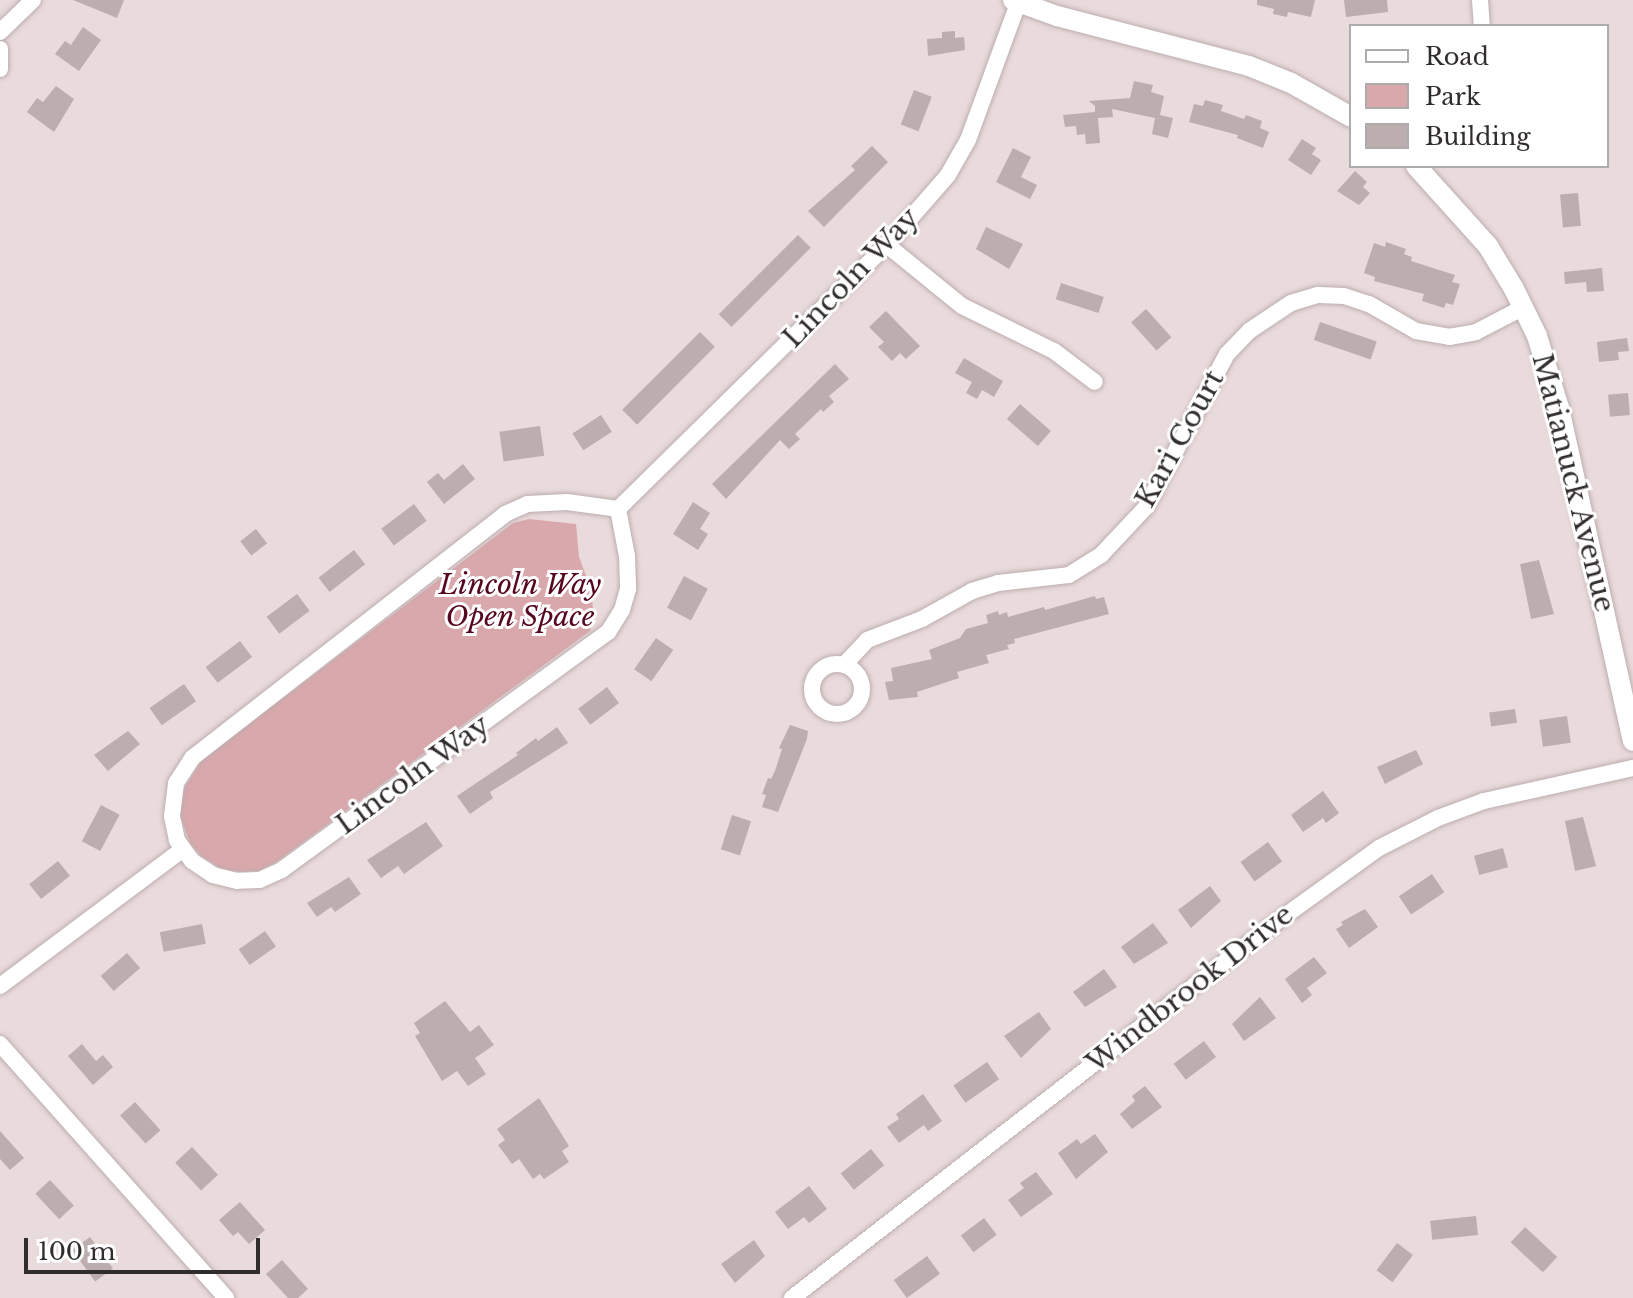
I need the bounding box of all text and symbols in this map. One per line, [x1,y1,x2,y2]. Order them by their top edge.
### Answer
legend [1349,24,1609,168]
text: Road [1425,42,1489,71]
text: Park [1425,82,1481,111]
text: Building [1425,122,1531,151]
street label: Lincoln Way [776,201,926,355]
street label: Matianuck Avenue [1524,350,1622,616]
street label: Kari Court [1129,365,1231,513]
park label: Lincoln Way Open Space [438,568,602,634]
street label: Lincoln Way [329,708,497,842]
street label: Windbrook Drive [1080,898,1300,1080]
scale bar [28,1222,264,1272]
text: 100 m [38,1237,116,1266]

